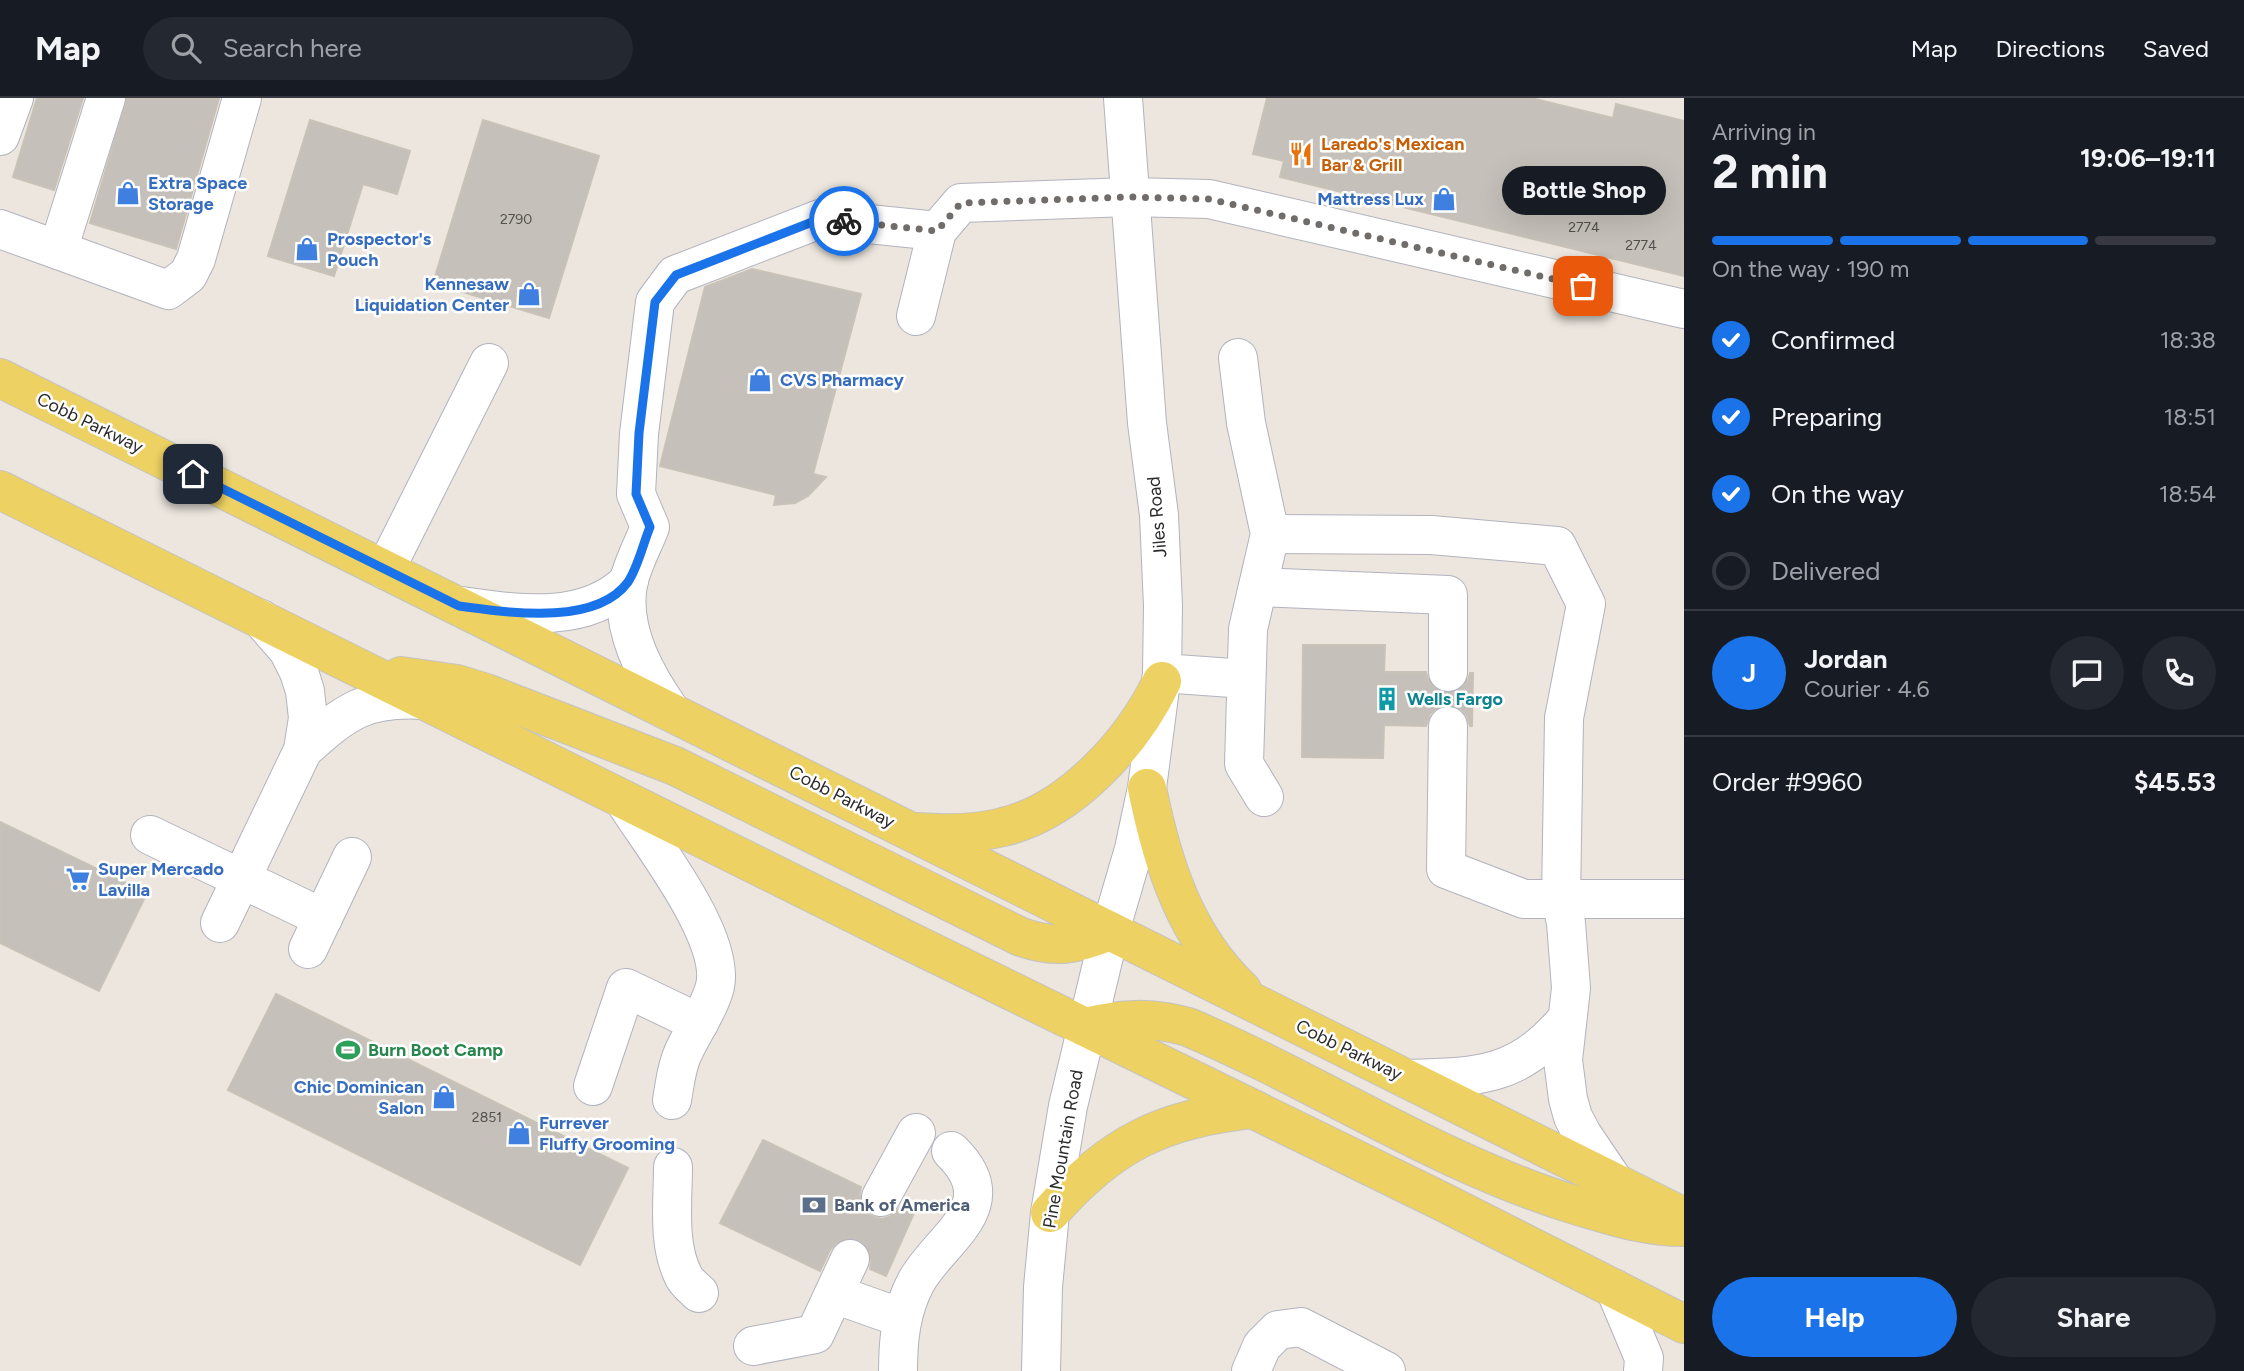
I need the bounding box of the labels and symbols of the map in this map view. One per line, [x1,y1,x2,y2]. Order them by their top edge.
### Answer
place label: Laredo's Mexican Bar & Grill [1321,133,1464,176]
restaurant icon: Laredo's Mexican Bar & Grill [1287,140,1315,168]
callout: Bottle Shop [1501,167,1665,216]
place label: Extra Space Storage [148,172,247,215]
shop icon: Extra Space Storage [114,179,142,207]
shop icon: Mattress Lux [1430,185,1458,213]
courier [809,186,879,256]
place label: Mattress Lux [1317,188,1424,210]
house number: 2790 [500,211,532,228]
house number: 2774 [1568,219,1600,236]
place label: Prospector's Pouch [327,228,432,271]
shop icon: Prospector's Pouch [293,235,321,263]
house number: 2774 [1625,237,1657,254]
pin [1553,256,1613,316]
place label: Kennesaw Liquidation Center [355,273,509,316]
shop icon: Kennesaw Liquidation Center [515,280,543,308]
shop icon: CVS Pharmacy [746,366,774,394]
place label: CVS Pharmacy [780,369,905,391]
street label: Cobb Parkway [33,388,147,458]
pin [163,444,223,504]
street label: Jiles Road [1142,475,1172,559]
building icon: Wells Fargo [1373,685,1401,713]
place label: Wells Fargo [1407,688,1503,710]
street label: Cobb Parkway [785,761,899,833]
place label: Super Mercado Lavilla [98,858,224,901]
supermarket icon: Super Mercado Lavilla [64,865,92,893]
street label: Cobb Parkway [1292,1015,1406,1085]
sports icon: Burn Boot Camp [334,1036,362,1064]
place label: Burn Boot Camp [368,1039,503,1061]
street label: Pine Mountain Road [1038,1068,1088,1230]
place label: Chic Dominican Salon [294,1076,424,1119]
shop icon: Chic Dominican Salon [430,1083,458,1111]
house number: 2851 [472,1109,502,1126]
place label: Furrever Fluffy Grooming [539,1112,675,1155]
shop icon: Furrever Fluffy Grooming [505,1119,533,1147]
bank icon: Bank of America [800,1191,828,1219]
place label: Bank of America [834,1194,970,1216]

